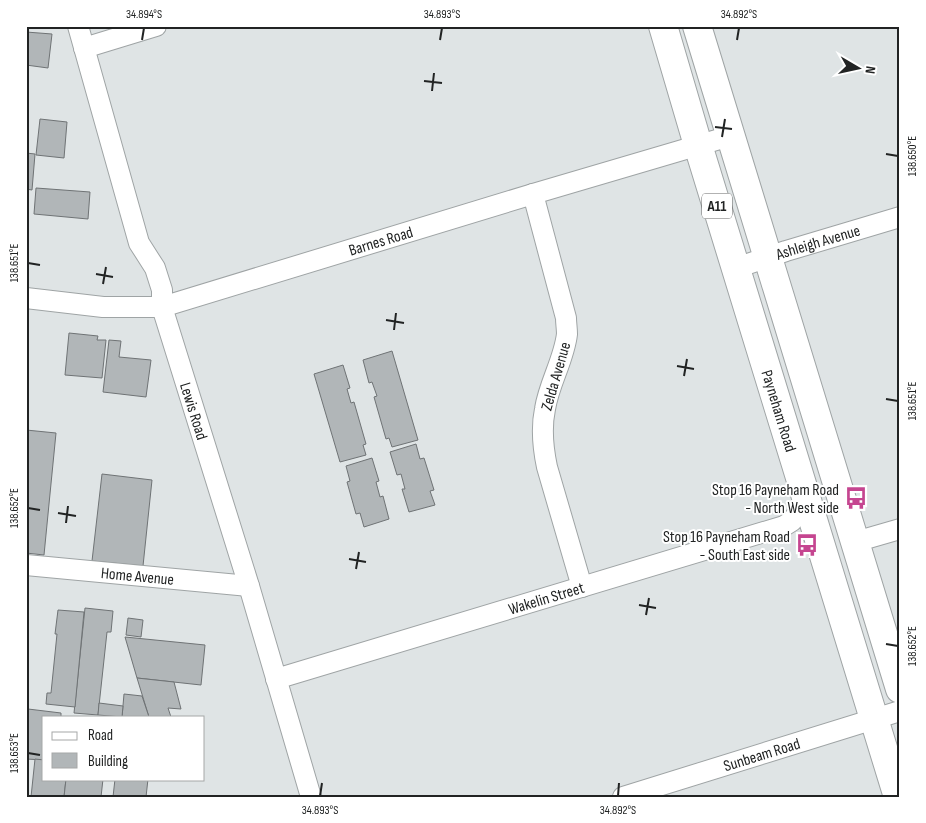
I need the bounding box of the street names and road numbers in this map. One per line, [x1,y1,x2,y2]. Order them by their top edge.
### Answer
road number: A11 [702,194,732,218]
street label: Ashleigh Avenue [773,221,863,265]
street label: Barnes Road [347,223,415,261]
street label: Zelda Avenue [538,340,575,413]
street label: Payneham Road [757,368,800,454]
street label: Lewis Road [175,380,211,442]
street label: Home Avenue [100,564,175,590]
street label: Wakelin Street [506,579,587,619]
street label: Sunbeam Road [721,735,803,776]

